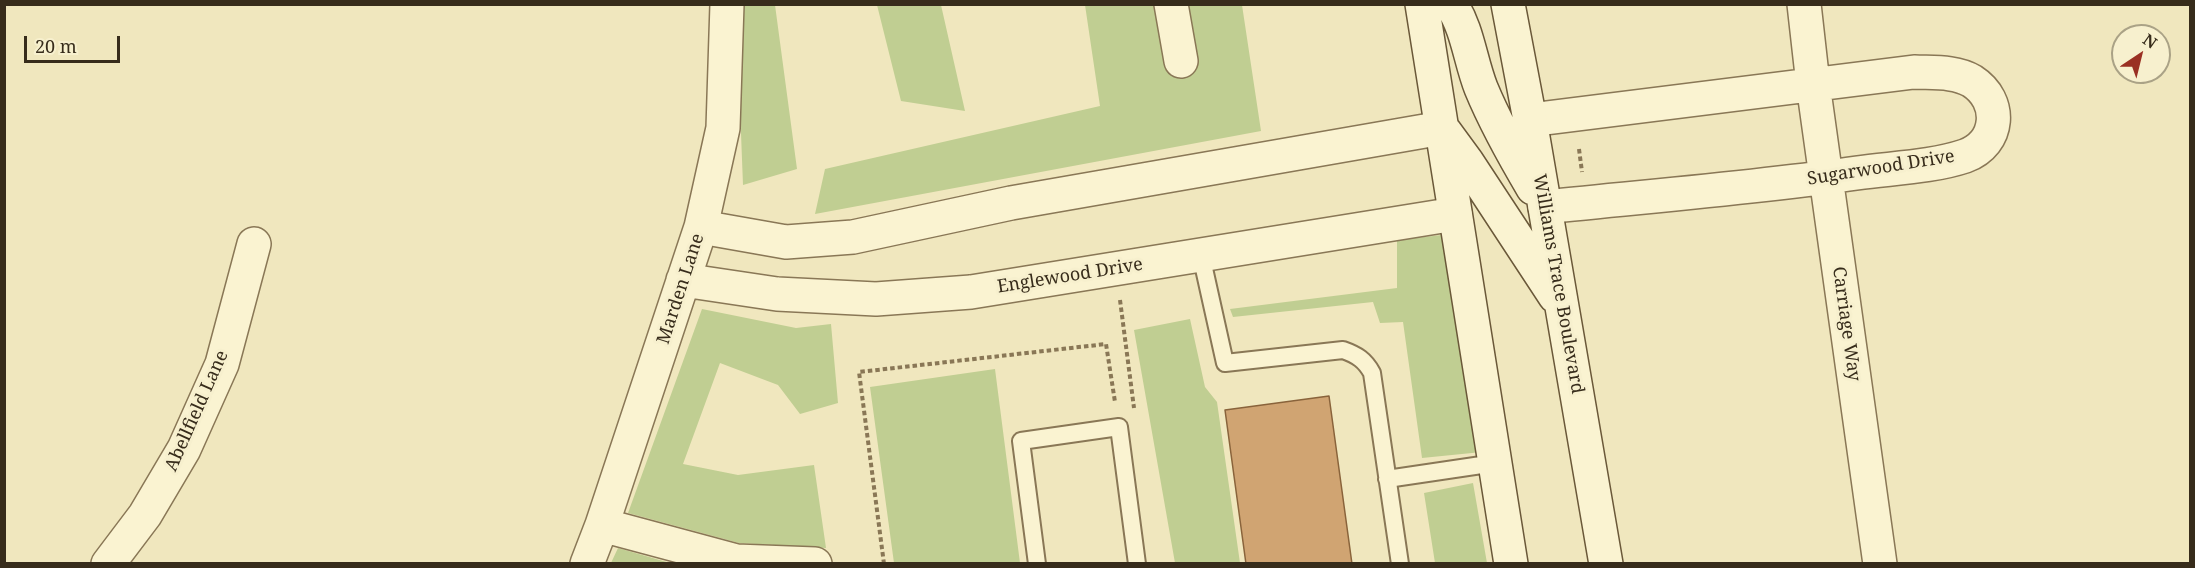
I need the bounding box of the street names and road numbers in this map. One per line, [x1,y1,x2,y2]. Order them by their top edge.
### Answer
street label: Sugarwood Drive [1806,146,1956,190]
street label: Williams Trace Boulevard [1528,172,1588,396]
street label: Marden Lane [653,231,709,347]
street label: Englewood Drive [996,254,1144,298]
street label: Carriage Way [1827,265,1865,383]
street label: Abellfield Lane [161,347,233,475]

